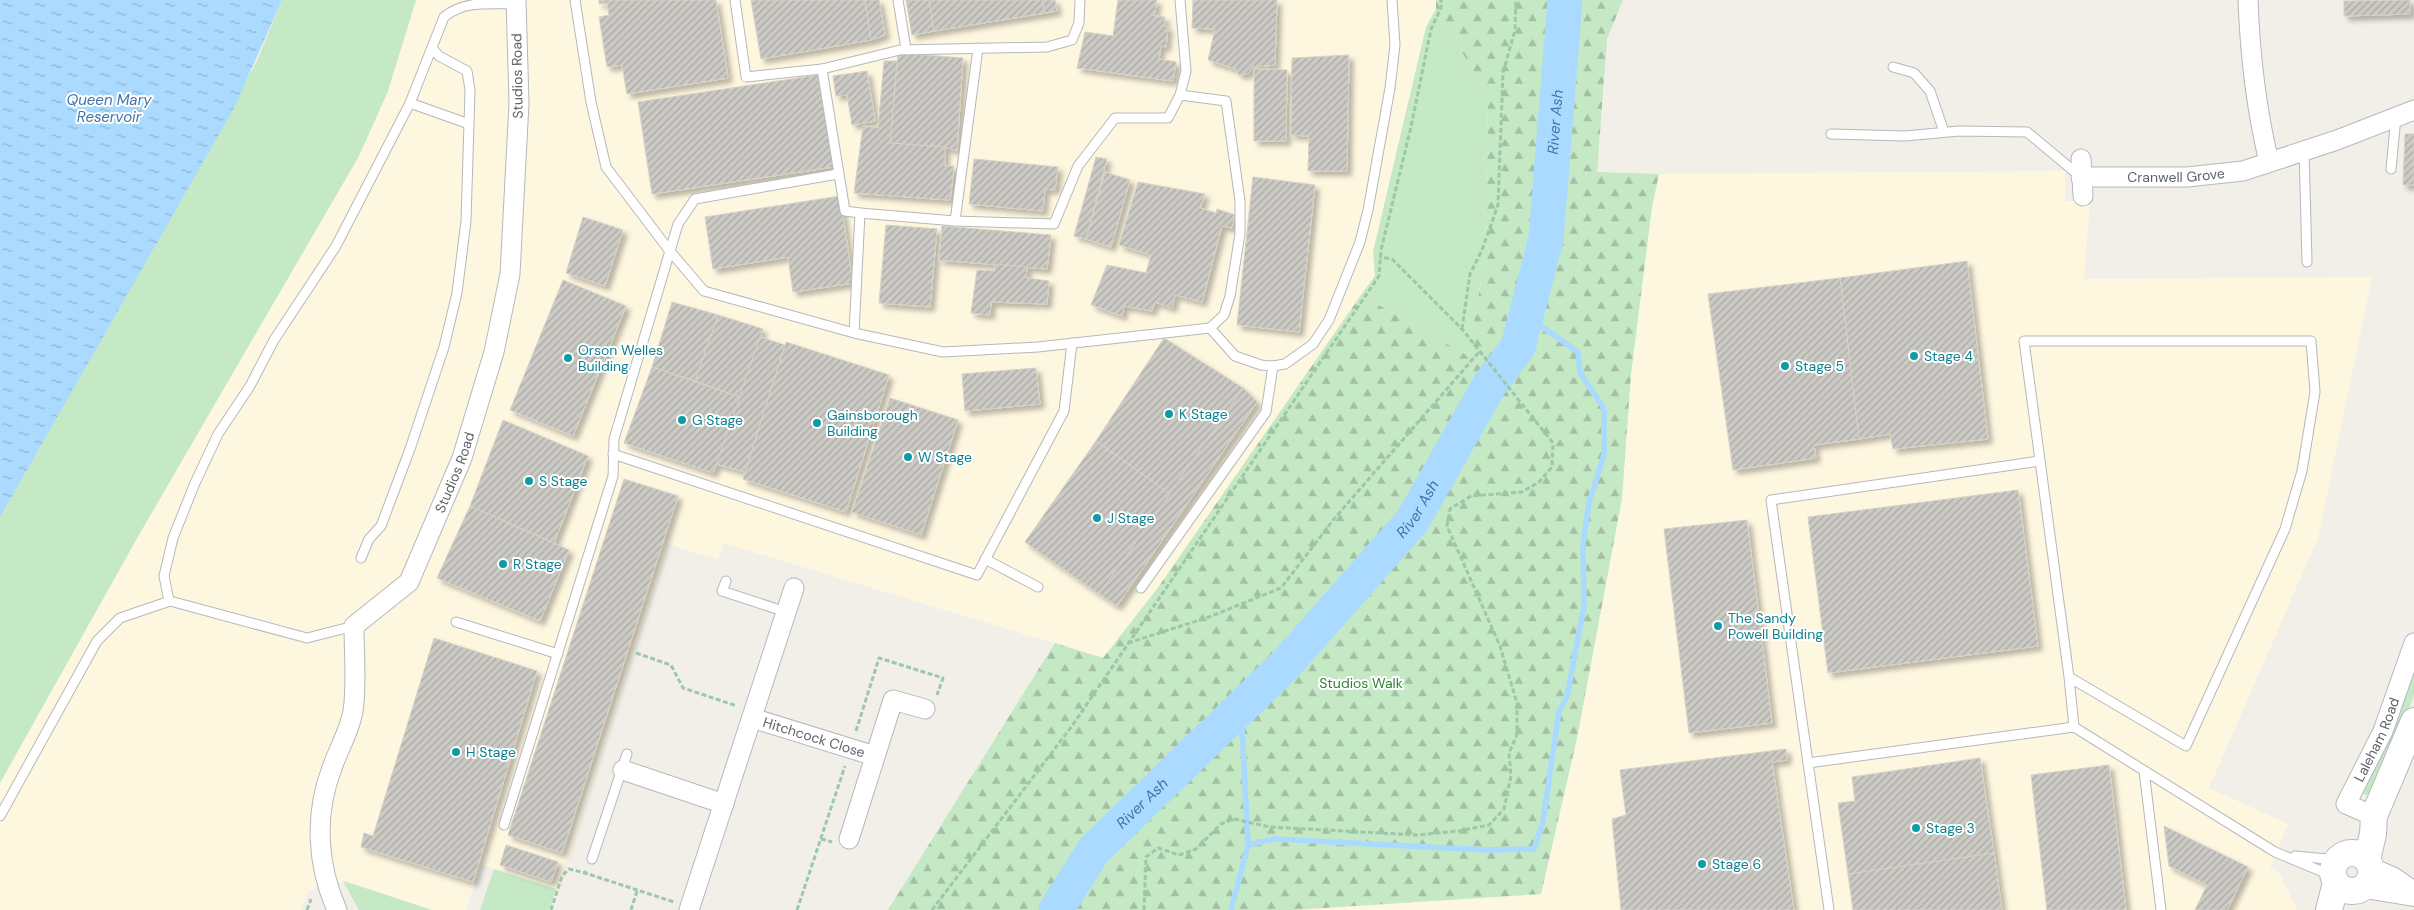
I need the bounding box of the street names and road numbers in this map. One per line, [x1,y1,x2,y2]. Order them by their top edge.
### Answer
street label: Studios Road [507,33,527,119]
street label: Cranwell Grove [2127,164,2226,186]
street label: Studios Road [431,430,478,516]
street label: Laleham Road [2350,695,2403,785]
street label: Hitchcock Close [761,713,867,761]

